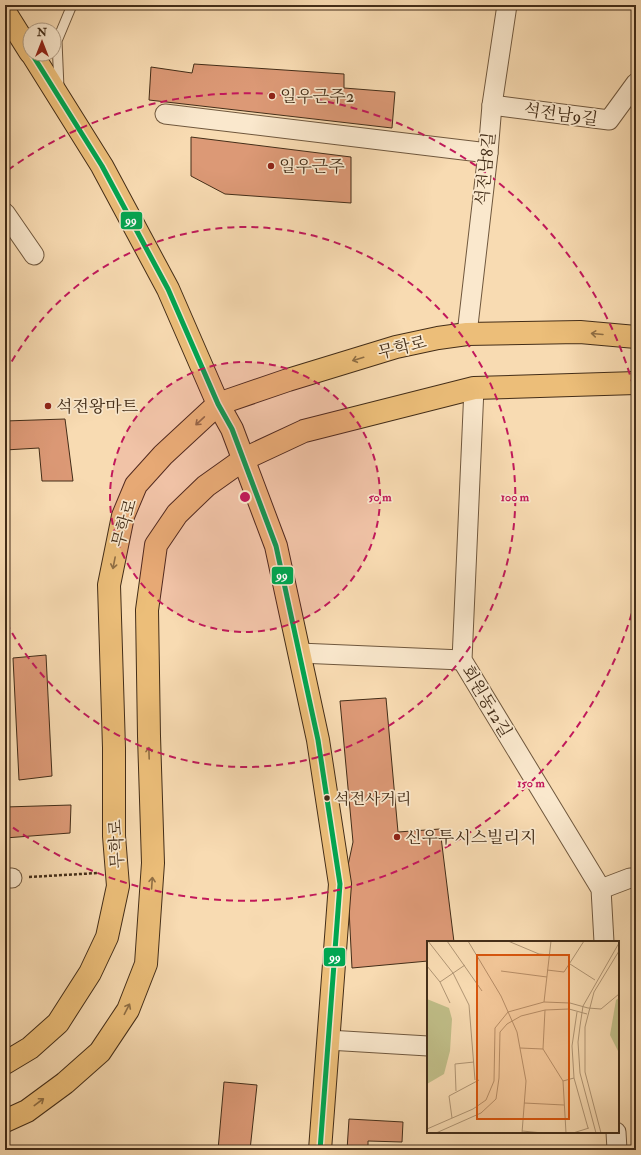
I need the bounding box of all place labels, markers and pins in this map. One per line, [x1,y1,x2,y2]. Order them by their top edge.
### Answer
place label: 일우근주2 [280,86,355,107]
marker: 일우근주2 [267,91,277,101]
place label: 일우근주 [279,156,345,177]
marker: 일우근주 [266,161,276,171]
place label: 석전왕마트 [56,396,139,417]
marker: 석전왕마트 [43,401,53,411]
centre of rings [238,490,252,504]
place label: 석전사거리 [334,789,411,809]
marker: 석전사거리 [322,793,332,803]
place label: 신우투시스빌리지 [405,827,536,848]
marker: 신우투시스빌리지 [392,832,402,842]

